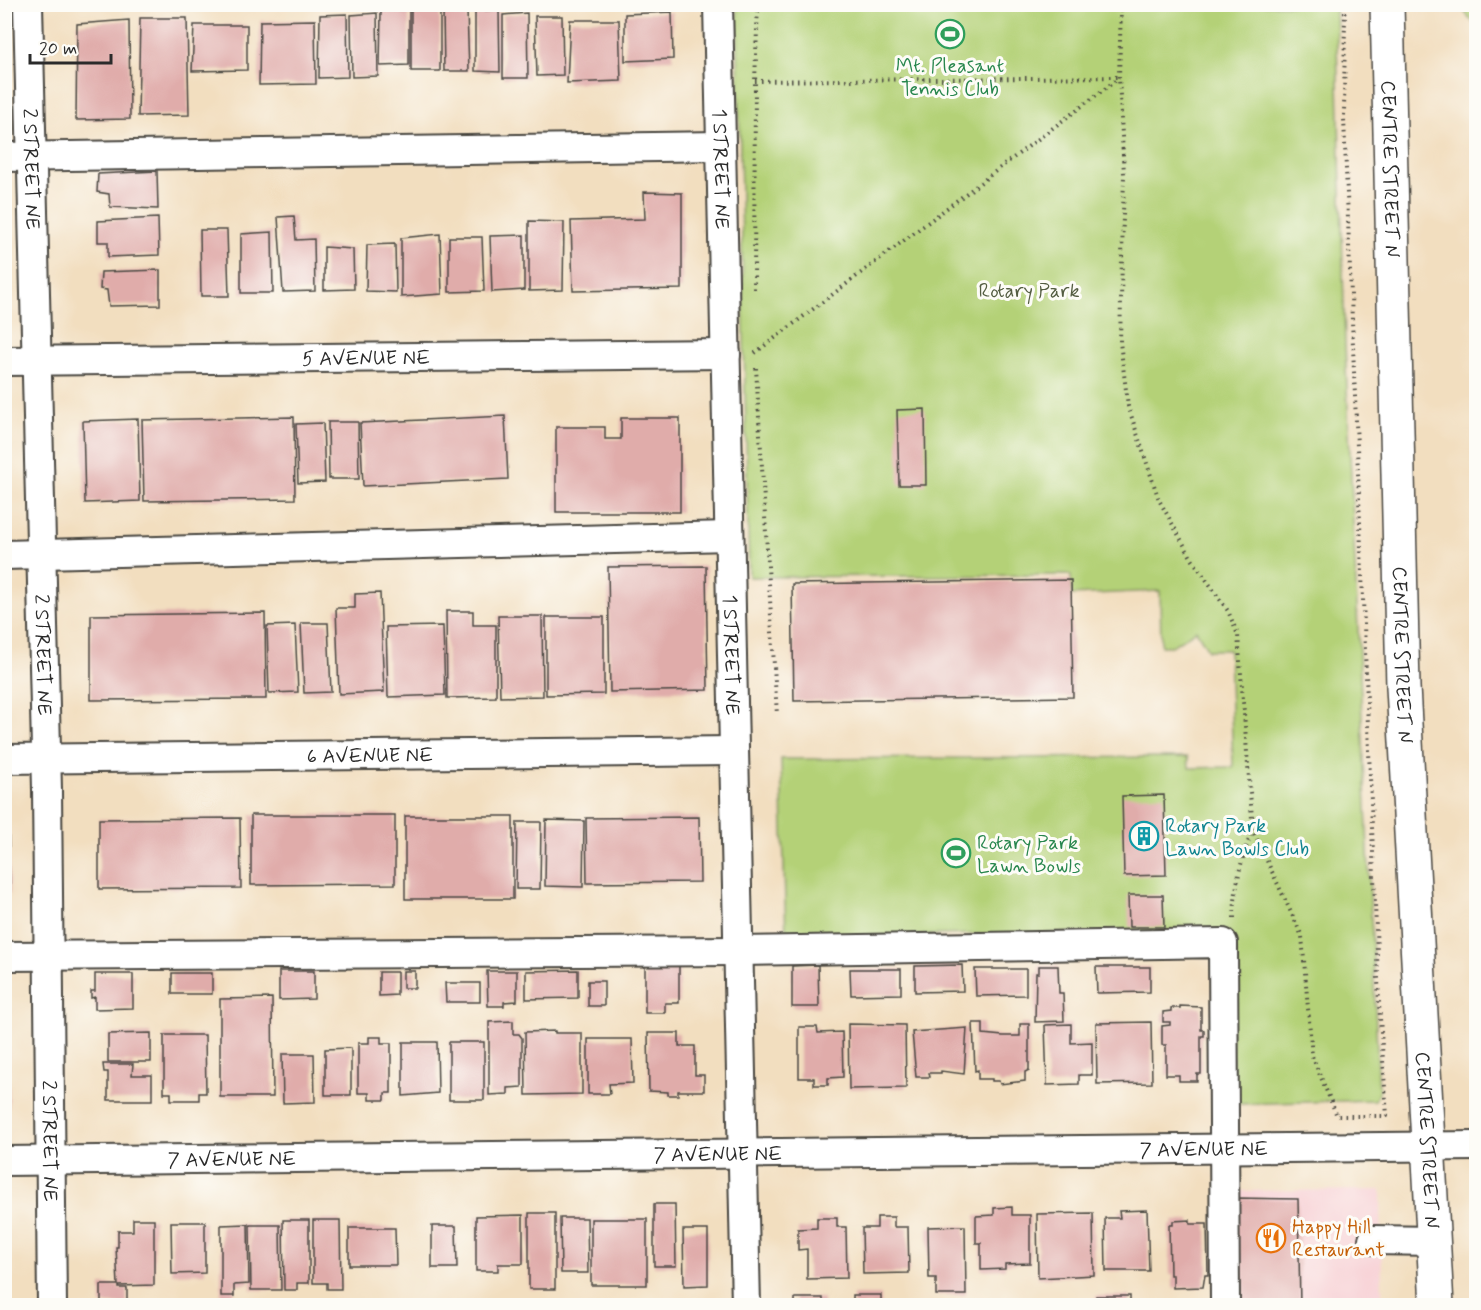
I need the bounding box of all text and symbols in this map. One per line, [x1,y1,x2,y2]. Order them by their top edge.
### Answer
sports icon: Mt. Pleasant Tennis Club [934,18,966,50]
scale bar [30,27,111,65]
text: 20 m [39,37,77,61]
place label: Mt. Pleasant Tennis Club [896,53,1004,103]
street label: CENTRE STREET N [1374,80,1405,258]
street label: 2 STREET NE [16,108,45,230]
street label: 1 STREET NE [705,108,735,230]
park label: Rotary Park [979,278,1079,305]
street label: 5 AVENUE NE [302,345,430,373]
street label: CENTRE STREET N [1385,566,1418,744]
street label: 2 STREET NE [27,594,57,716]
street label: 1 STREET NE [716,594,745,715]
street label: 6 AVENUE NE [307,742,433,771]
place label: Rotary Park Lawn Bowls Club [1165,813,1309,863]
building icon: Rotary Park Lawn Bowls Club [1128,820,1160,852]
place label: Rotary Park Lawn Bowls [977,830,1081,880]
sports icon: Rotary Park Lawn Bowls [940,837,972,869]
street label: CENTRE STREET N [1408,1051,1445,1229]
street label: 2 STREET NE [35,1080,63,1202]
street label: 7 AVENUE NE [1140,1136,1268,1164]
street label: 7 AVENUE NE [654,1141,782,1169]
street label: 7 AVENUE NE [168,1146,296,1174]
place label: Happy Hill Restaurant [1292,1214,1385,1264]
restaurant icon: Happy Hill Restaurant [1255,1222,1287,1254]

